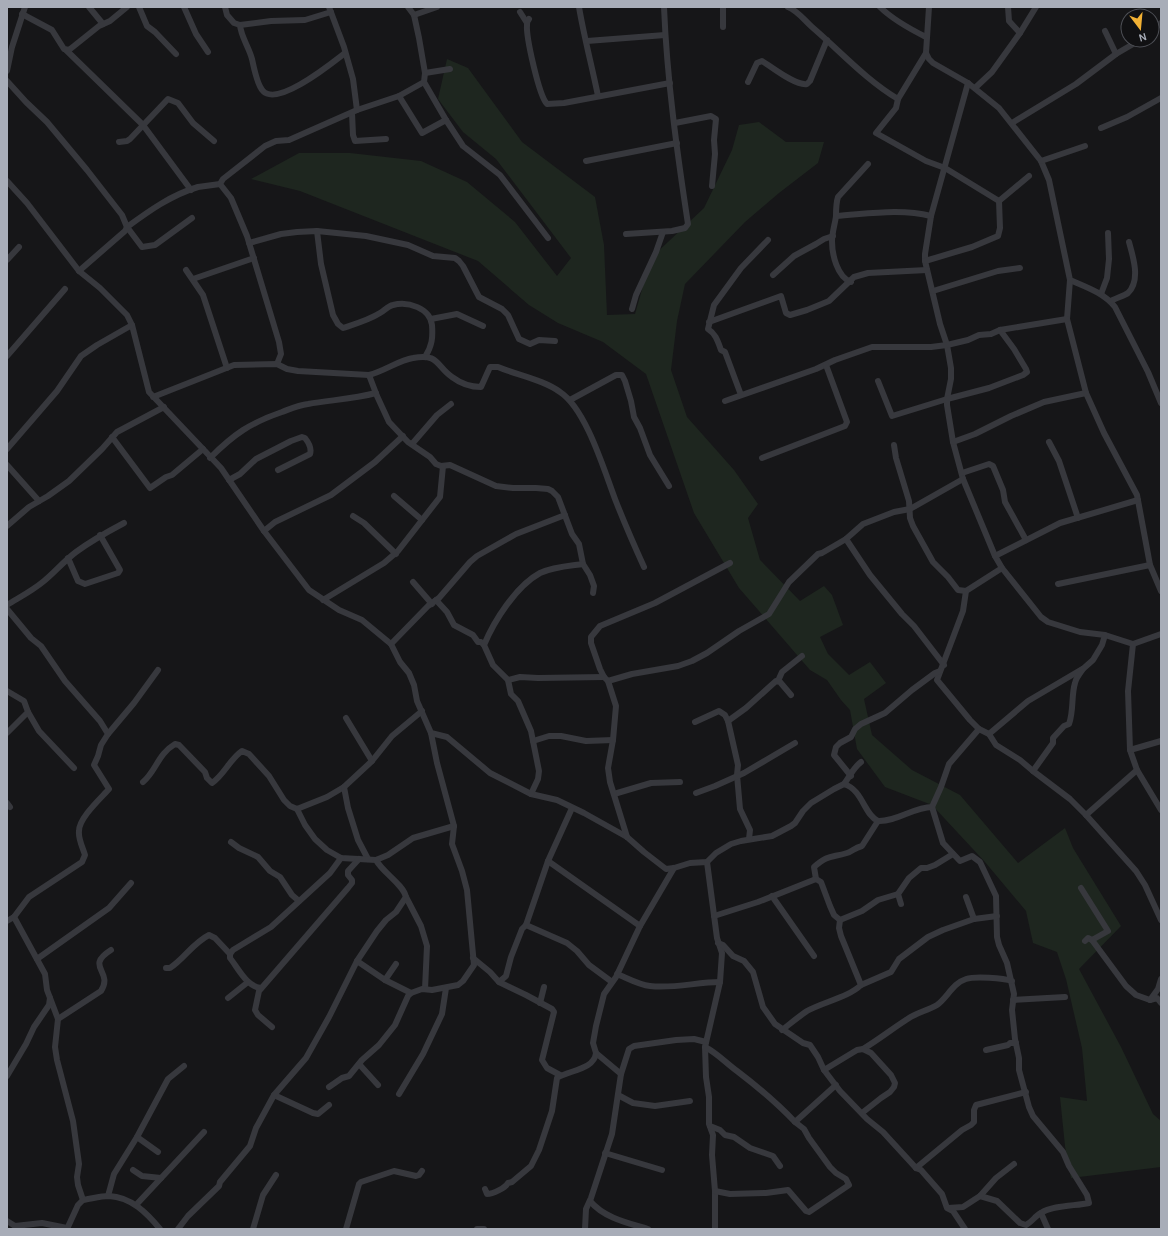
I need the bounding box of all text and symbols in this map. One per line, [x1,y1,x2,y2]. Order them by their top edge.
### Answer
north arrow [1120,8,1160,48]
text: N [1137,30,1148,44]

